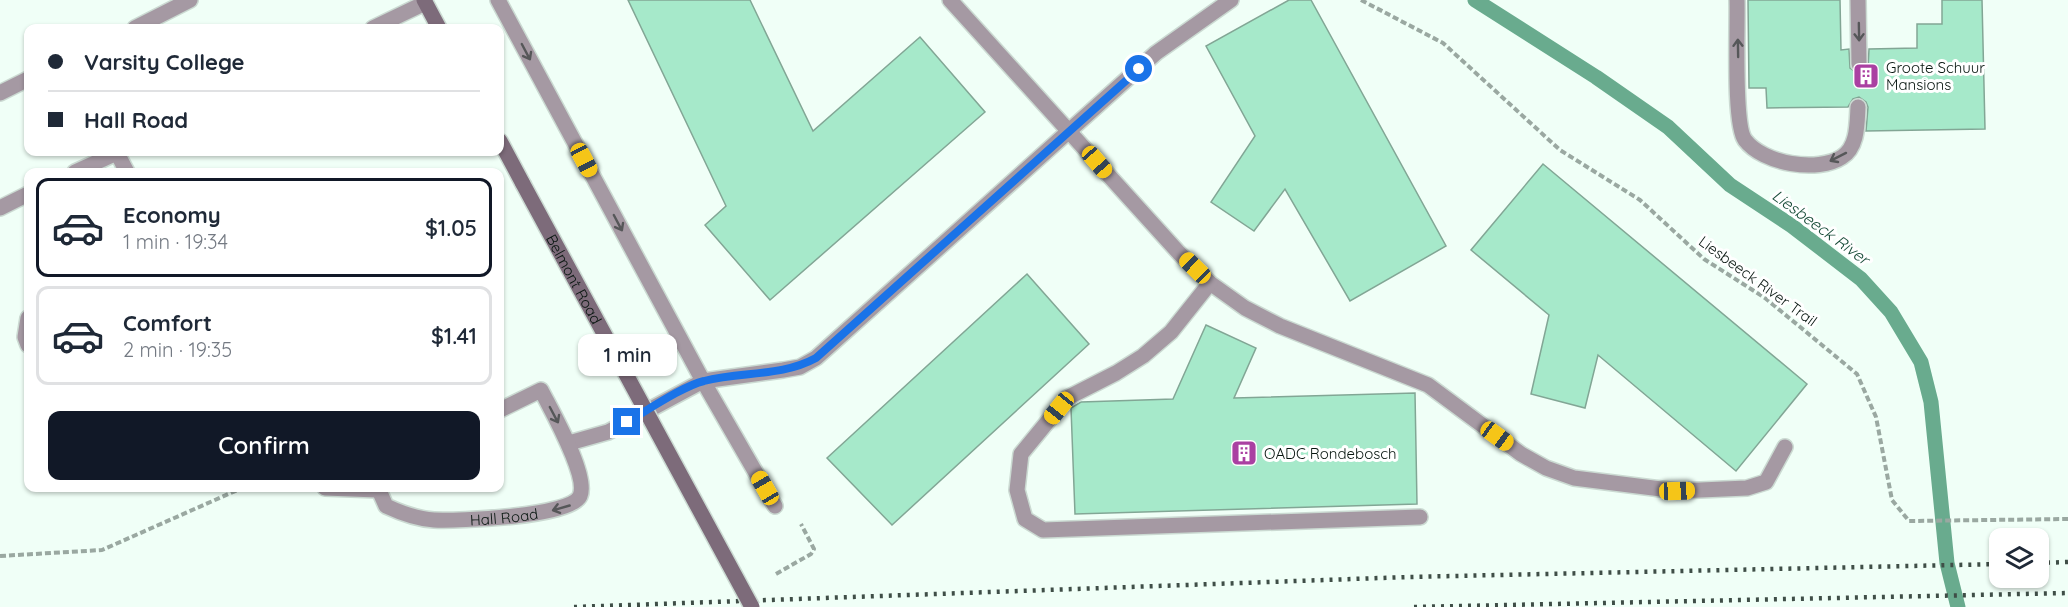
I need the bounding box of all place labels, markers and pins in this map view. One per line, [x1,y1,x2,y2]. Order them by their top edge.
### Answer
place label: Groote Schuur Mansions [1886,58,1985,94]
building icon: Groote Schuur Mansions [1851,61,1881,91]
building icon: OADC Rondebosch [1229,438,1259,468]
place label: OADC Rondebosch [1264,444,1397,463]

